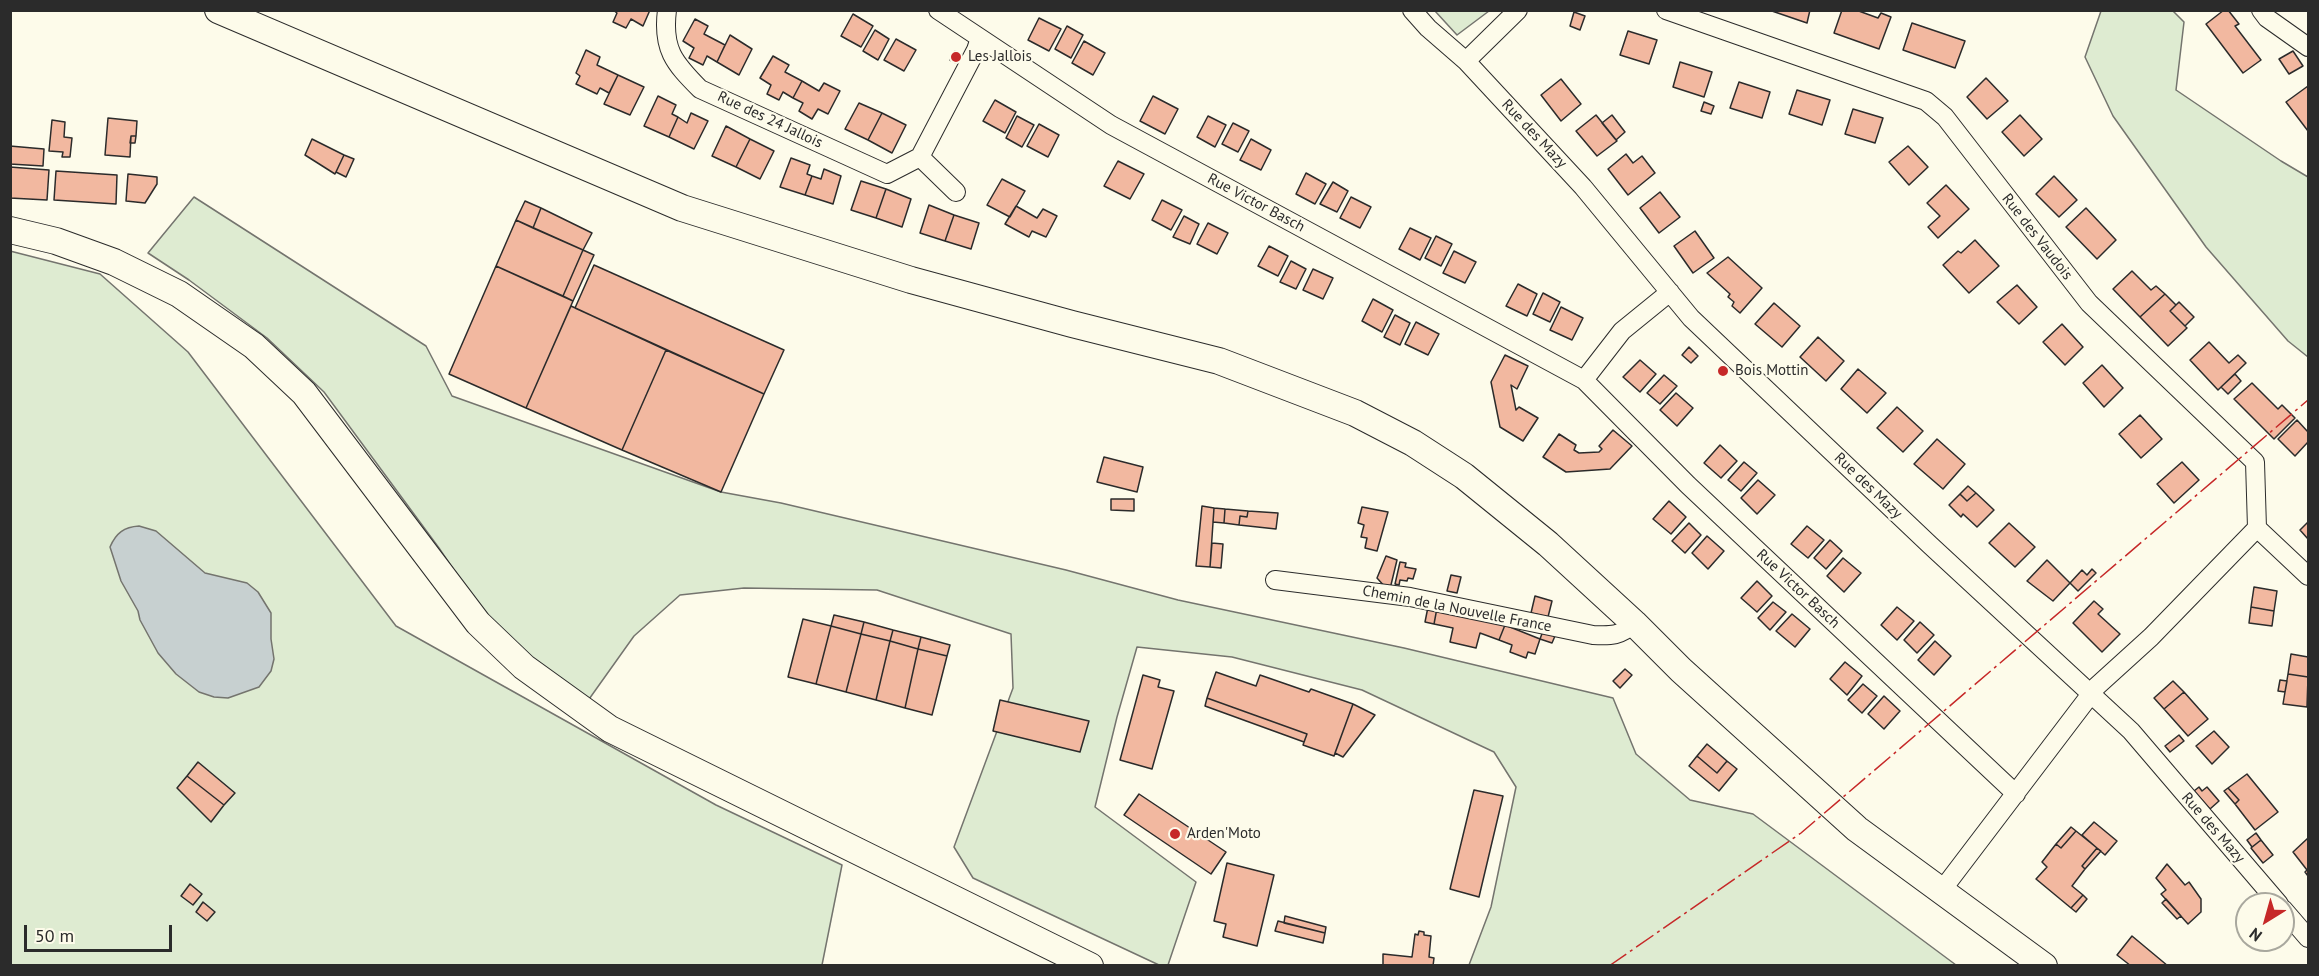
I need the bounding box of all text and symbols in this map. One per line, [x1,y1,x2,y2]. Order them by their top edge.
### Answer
place label: Les Jallois [968,48,1032,66]
marker: Les Jallois [949,50,963,64]
street label: Rue des 24 Jallois [715,88,825,152]
street label: Rue des Mazy [1498,96,1570,172]
street label: Rue Victor Basch [1204,170,1308,236]
street label: Rue des Vaudois [1998,190,2076,284]
place label: Bois Mottin [1735,362,1808,380]
marker: Bois Mottin [1716,364,1730,378]
street label: Rue des Mazy [1830,449,1906,523]
street label: Rue Victor Basch [1753,546,1843,632]
street label: Chemin de la Nouvelle France [1361,582,1553,636]
street label: Rue des Mazy [2178,789,2248,867]
place label: Arden'Moto [1187,825,1261,843]
marker: Arden'Moto [1168,827,1182,841]
north arrow [2235,892,2295,952]
scale bar [27,913,176,951]
text: 50 m [35,924,74,947]
text: N [2245,924,2266,946]

